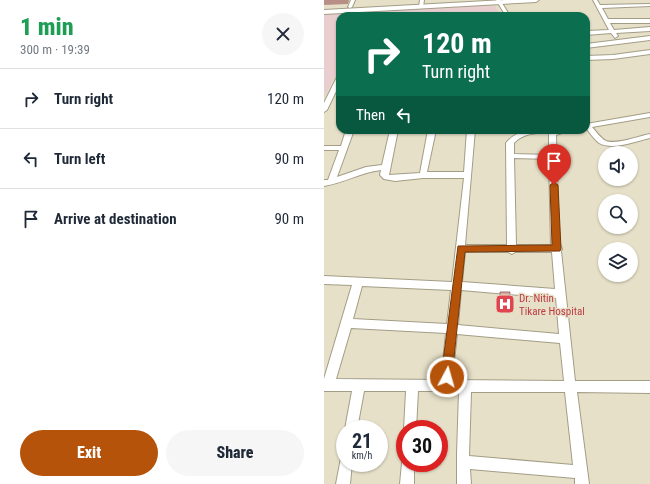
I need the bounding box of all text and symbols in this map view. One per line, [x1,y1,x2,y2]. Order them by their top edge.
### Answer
text: 1 min [20,13,74,41]
button: close [262,13,304,55]
text: 120 m [422,27,492,60]
icon: right [356,28,408,80]
text: 300 m · 19:39 [20,42,90,57]
text: Turn right [422,61,490,82]
icon: right [20,88,42,110]
text: Turn right [54,90,113,108]
text: 120 m [267,90,304,108]
icon: left [393,104,415,126]
text: Then [356,106,385,124]
pin [537,144,571,185]
map controls [598,146,638,282]
button: sound [598,146,638,186]
icon: left [20,148,42,170]
text: Turn left [54,150,105,168]
text: 90 m [274,150,304,168]
icon: arrive [543,150,565,172]
button: search [598,194,638,234]
icon: arrive [20,208,42,230]
text: Arrive at destination [54,210,177,228]
text: 90 m [274,210,304,228]
button: layers [598,242,638,282]
place label: Dr. Nitin Tikare Hospital [519,292,585,318]
hospital icon: Dr. Nitin Tikare Hospital [494,293,516,315]
position arrow [426,356,468,398]
speed limit sign: 30 [396,420,448,472]
text: 21 [352,429,372,453]
button: Exit [20,430,158,476]
button: Share [166,430,304,476]
text: km/h [352,450,372,461]

